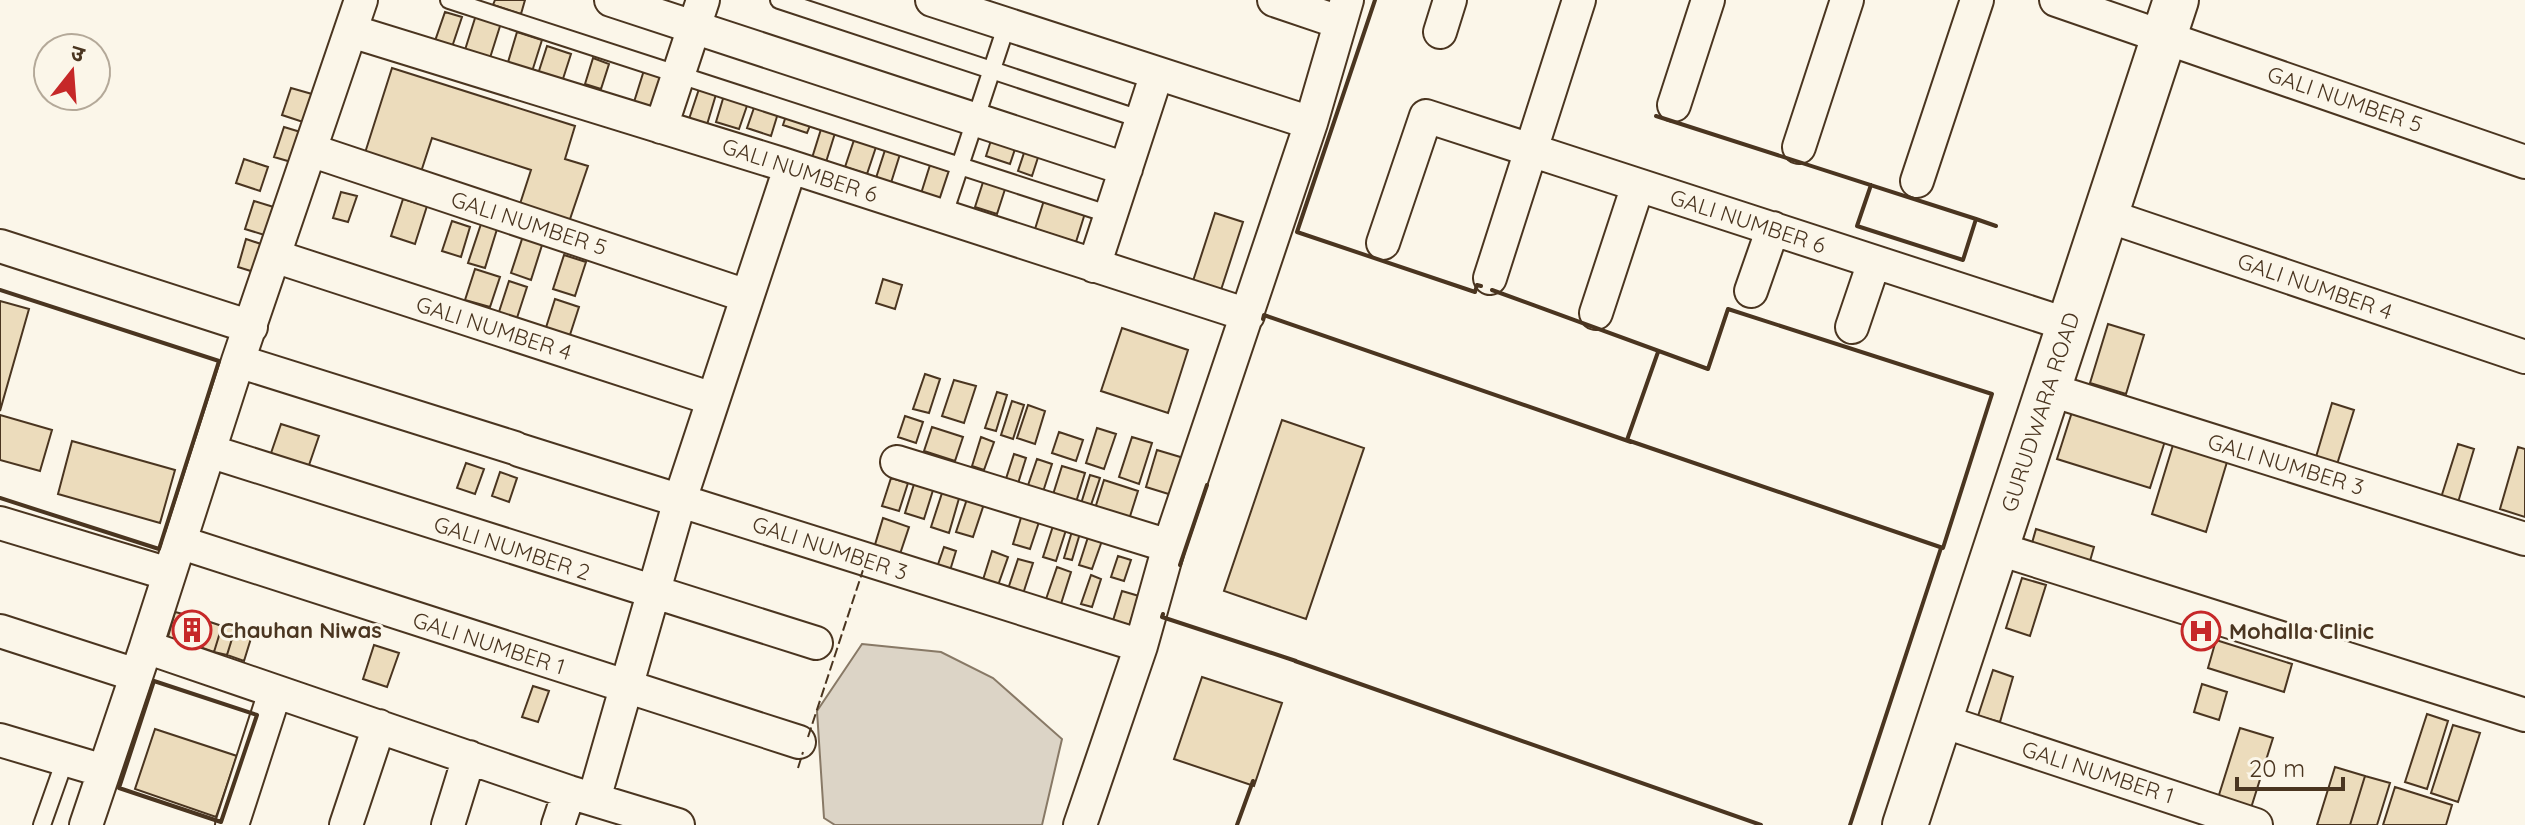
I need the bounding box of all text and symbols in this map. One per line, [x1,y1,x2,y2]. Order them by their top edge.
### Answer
north arrow [32,32,112,112]
text: उ [68,38,89,68]
street label: GALI NUMBER 5 [2264,59,2426,139]
street label: GALI NUMBER 6 [719,132,882,208]
street label: GALI NUMBER 6 [1667,183,1830,259]
street label: GALI NUMBER 5 [448,185,610,261]
street label: GALI NUMBER 4 [2234,246,2396,326]
street label: GALI NUMBER 4 [413,290,575,366]
street label: GURUDWARA ROAD [1995,309,2085,515]
street label: GALI NUMBER 3 [2205,427,2367,501]
street label: GALI NUMBER 2 [430,510,594,586]
street label: GALI NUMBER 3 [749,510,911,586]
street label: GALI NUMBER 1 [409,605,569,681]
building icon: Chauhan Niwas [171,609,213,651]
hospital icon: Mohalla Clinic [2180,610,2222,652]
place label: Chauhan Niwas [220,616,382,644]
place label: Mohalla Clinic [2229,617,2374,645]
street label: GALI NUMBER 1 [2018,734,2178,810]
scale bar [2237,741,2343,791]
text: 20 m [2249,753,2305,783]

